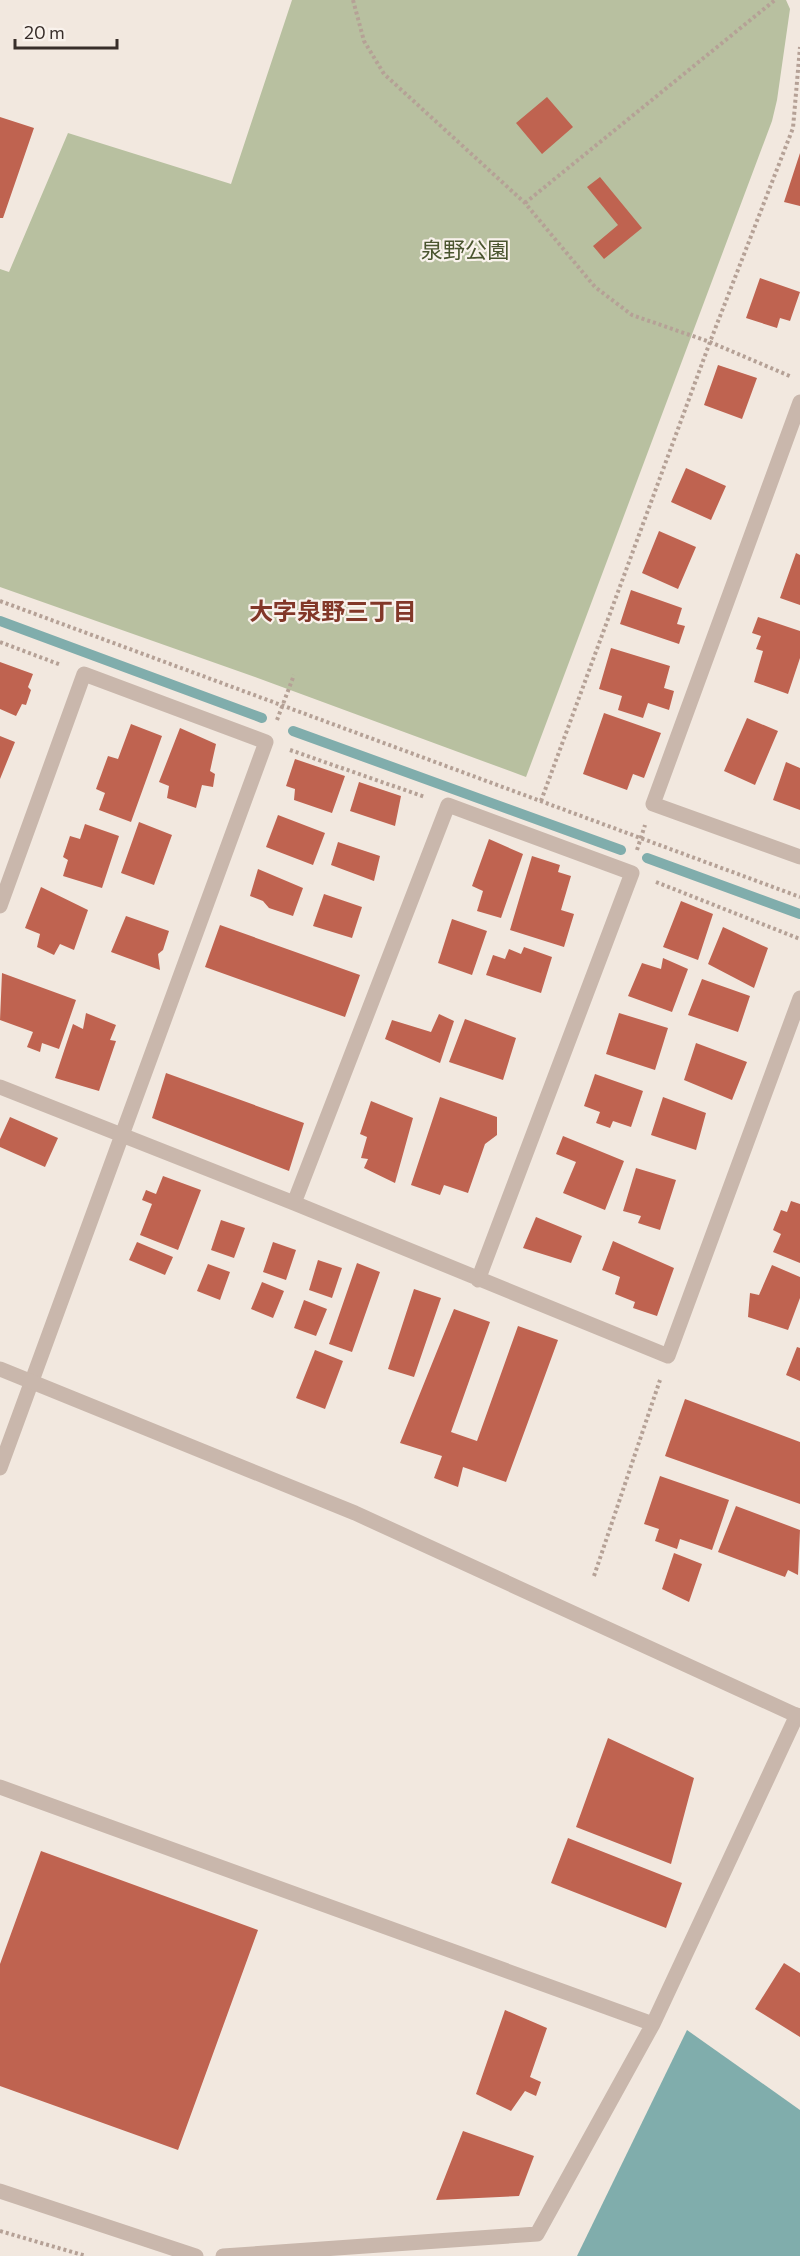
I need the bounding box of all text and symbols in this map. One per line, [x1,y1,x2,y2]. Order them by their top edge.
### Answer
scale bar [15,12,117,50]
text: 20 m [24,21,65,43]
park label: 泉野公園 [421,236,509,263]
district label: 大字泉野三丁目 [249,596,417,625]

